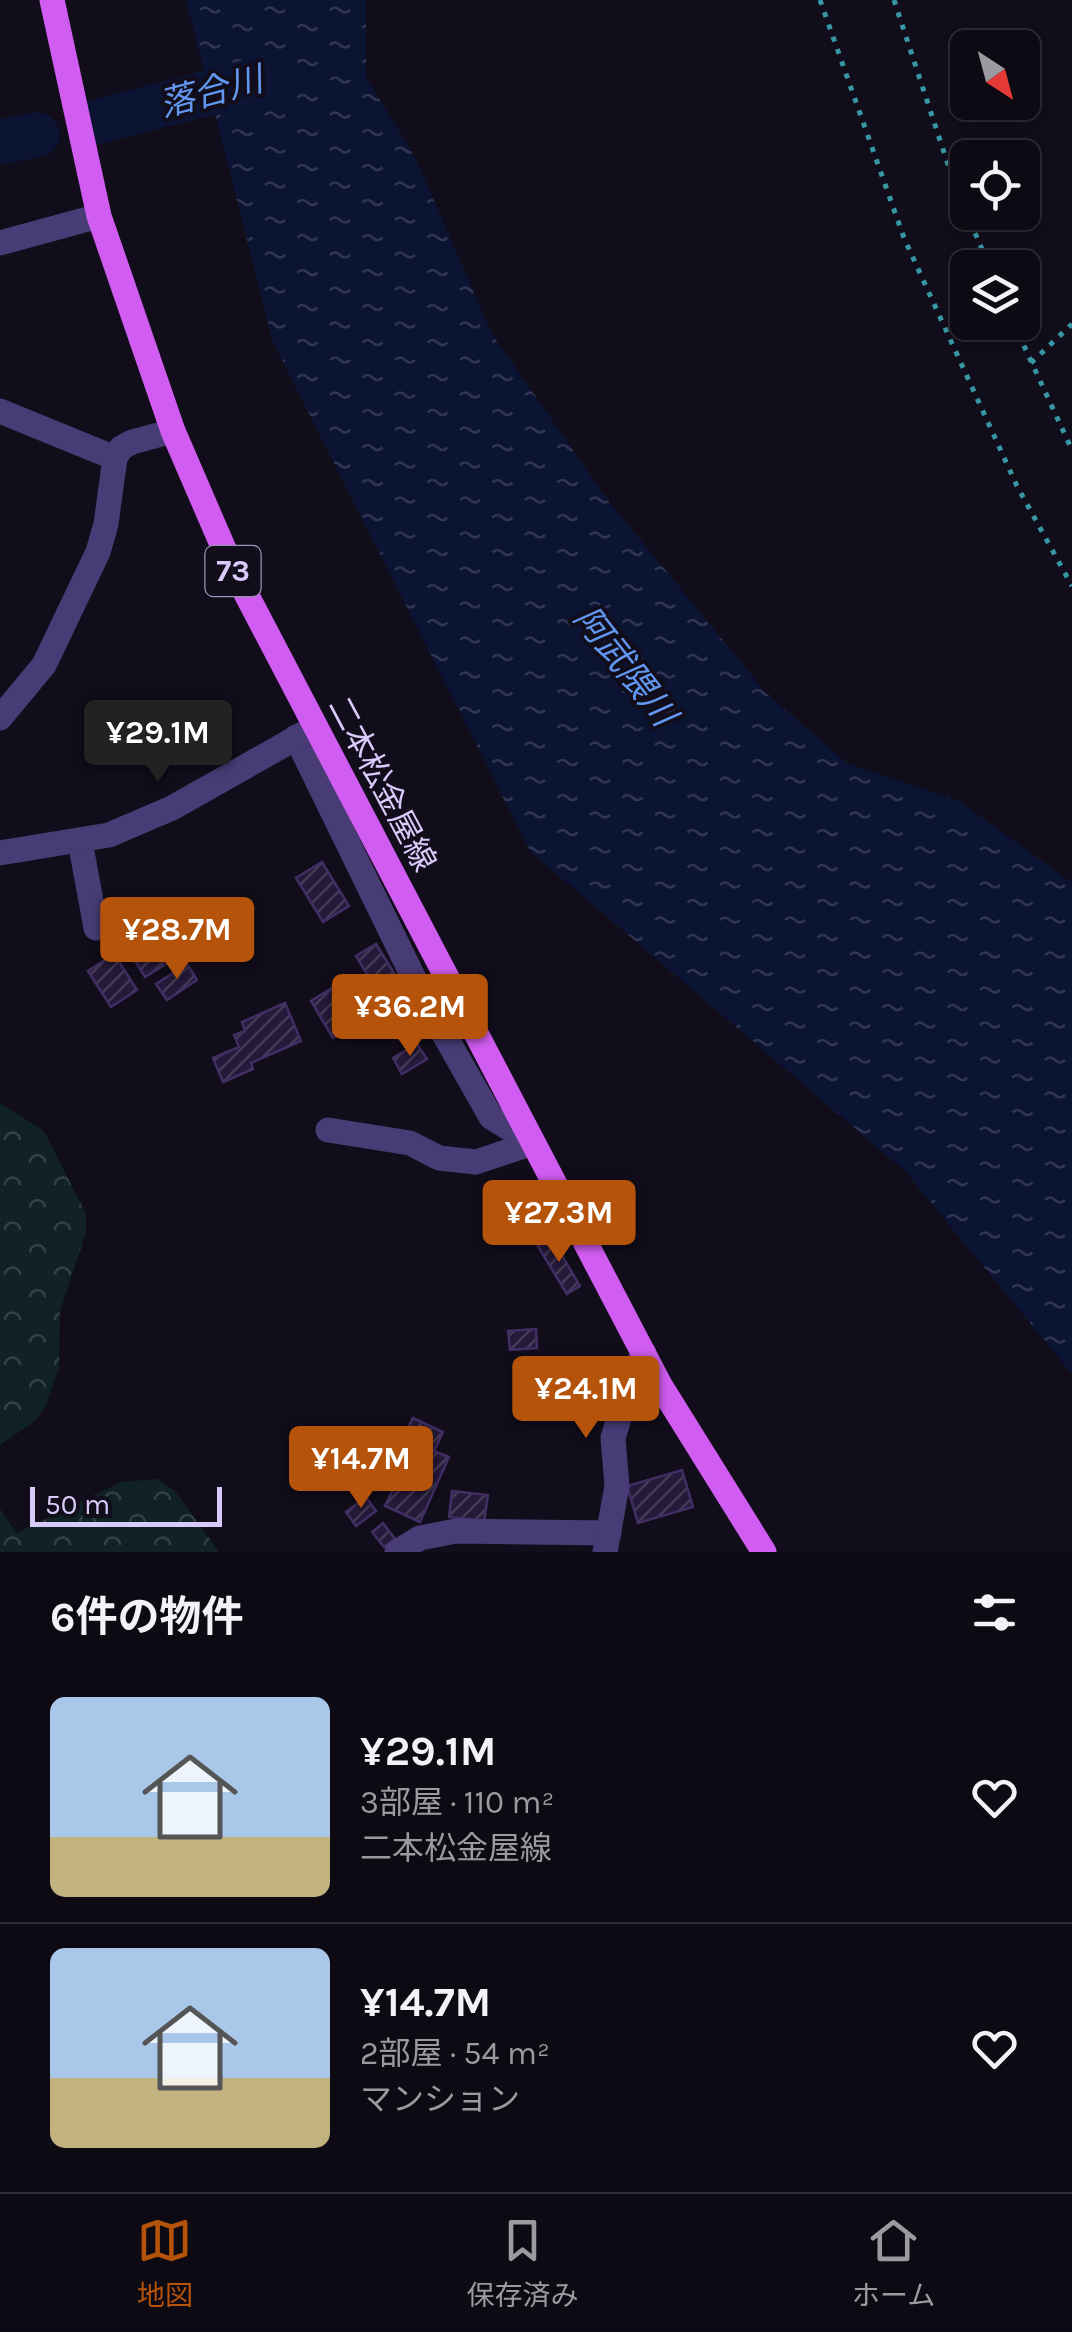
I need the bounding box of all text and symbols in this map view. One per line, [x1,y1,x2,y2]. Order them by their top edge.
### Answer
north arrow [950,30,1040,120]
map controls [950,30,1040,340]
water label: 落合川 [155,58,271,125]
button: locate [950,140,1040,230]
button: layers [950,250,1040,340]
road number: 73 [206,546,260,596]
water label: 阿武隈川 [566,598,687,737]
street label: 二本松金屋線 [321,691,443,877]
pin: ¥29.1M [77,700,239,785]
text: ¥29.1M [106,714,210,751]
pin: ¥28.7M [96,897,258,982]
text: ¥28.7M [122,911,232,948]
pin: ¥36.2M [329,974,491,1059]
text: ¥36.2M [354,988,466,1025]
pin: ¥27.3M [478,1180,640,1265]
text: ¥27.3M [505,1194,613,1231]
pin: ¥24.1M [505,1356,667,1441]
text: ¥24.1M [534,1370,638,1407]
pin: ¥14.7M [280,1426,442,1511]
text: ¥14.7M [311,1440,411,1477]
scale bar [30,1482,222,1526]
text: 50 m [45,1488,110,1521]
icon: filters [967,1585,1022,1640]
text: 6件の物件 [50,1592,244,1642]
text: ¥29.1M [360,1726,496,1776]
icon: home [130,1737,250,1857]
icon: heart [967,1770,1022,1825]
text: 3部屋 · 110 m² [360,1784,554,1821]
text: 二本松金屋線 [360,1830,552,1867]
text: ¥14.7M [360,1977,491,2027]
icon: home [130,1988,250,2108]
icon: heart [967,2021,1022,2076]
text: 2部屋 · 54 m² [360,2035,550,2072]
text: マンション [360,2081,520,2118]
tab: 地図 [137,2213,193,2313]
tab: 保存済み [466,2213,578,2313]
tab: ホーム [852,2213,935,2313]

